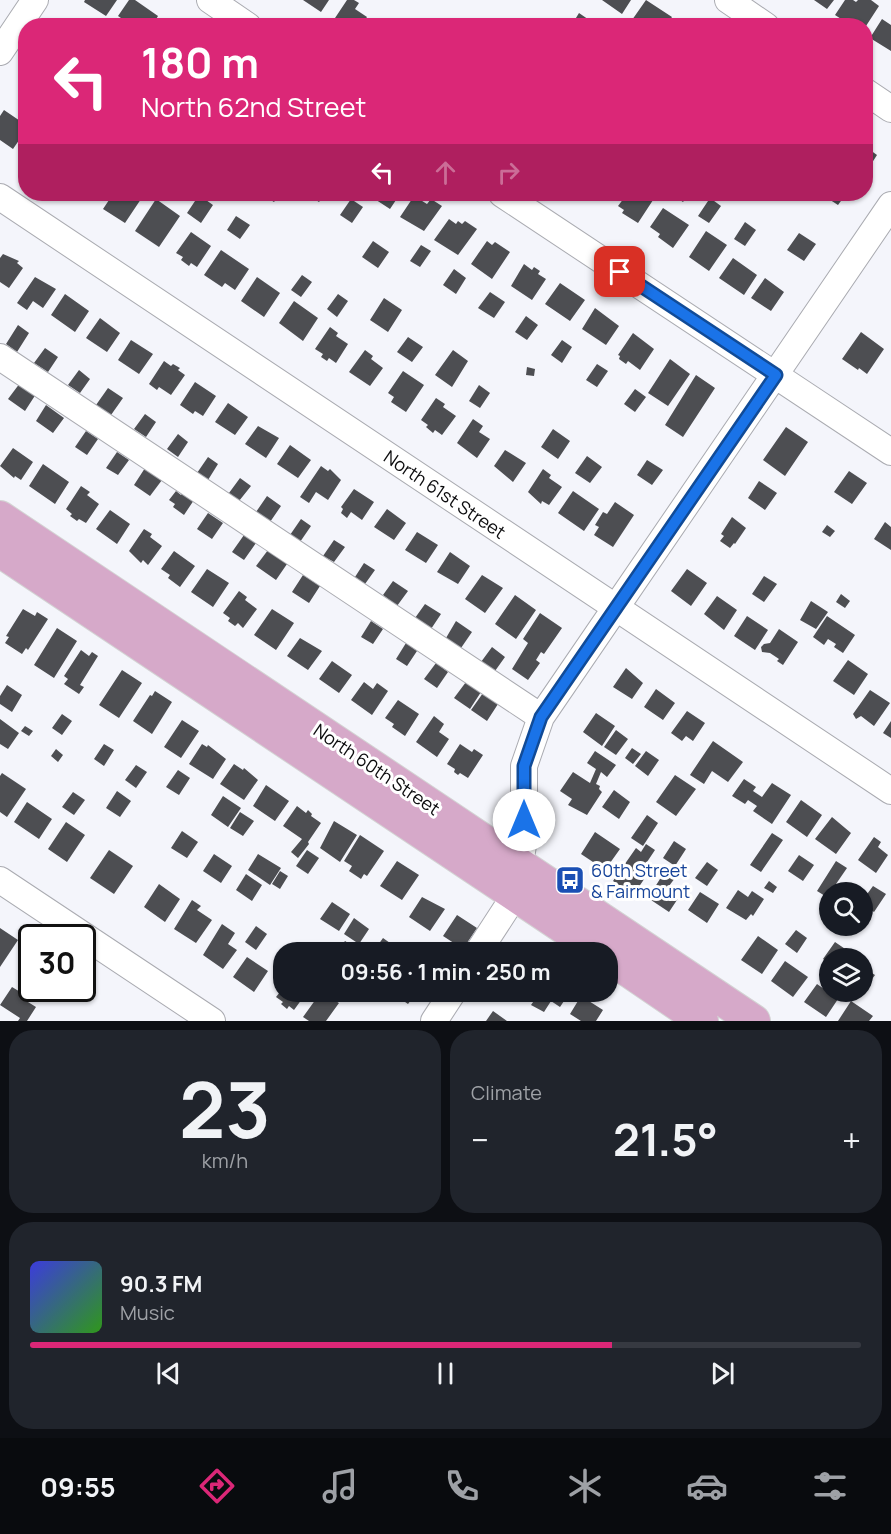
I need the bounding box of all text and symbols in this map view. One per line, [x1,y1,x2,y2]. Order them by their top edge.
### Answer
text: 180 m [141,33,259,91]
icon: left [42,42,120,120]
text: North 62nd Street [141,88,366,125]
icon: left [366,156,399,189]
icon: ahead [429,156,462,189]
icon: right [492,156,525,189]
pin [594,246,645,297]
icon: arrive [603,255,636,288]
street label: North 61st Street [379,444,511,544]
street label: North 60th Street [309,718,445,820]
position arrow [492,788,556,852]
place label: 60th Street & Fairmount [591,858,690,903]
bus stop icon: 60th Street & Fairmount [554,864,586,896]
map controls [819,882,873,1002]
button: search [819,882,873,936]
speed limit sign: 30 [18,924,96,1002]
button: layers [819,948,873,1002]
text: 09:56 · 1 min · 250 m [341,957,550,987]
text: 23 [179,1055,271,1161]
text: Climate [471,1079,542,1106]
text: 21.5° [613,1108,718,1170]
text: − [471,1117,489,1162]
text: + [842,1117,861,1162]
text: km/h [202,1147,248,1174]
text: 90.3 FM [120,1269,202,1299]
text: Music [120,1299,175,1326]
icon: previous [152,1357,185,1390]
icon: pause [429,1357,462,1390]
icon: next [706,1357,739,1390]
icon: directions [196,1465,238,1507]
icon: music [319,1465,361,1507]
icon: phone [441,1465,483,1507]
icon: climate [564,1465,606,1507]
icon: car [686,1465,728,1507]
icon: filters [809,1465,851,1507]
text: 09:55 [40,1468,116,1505]

